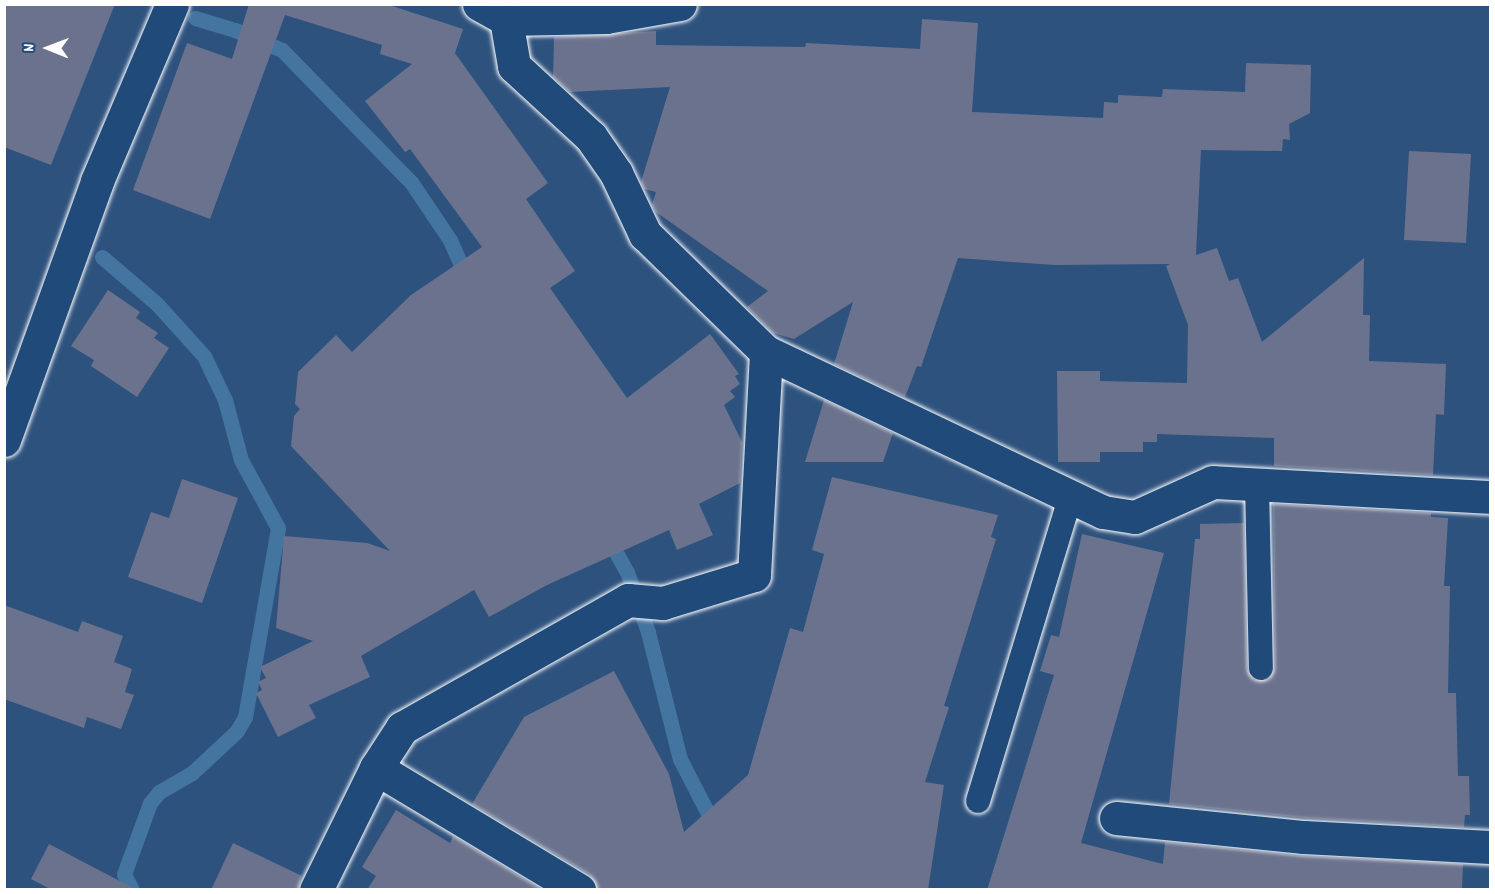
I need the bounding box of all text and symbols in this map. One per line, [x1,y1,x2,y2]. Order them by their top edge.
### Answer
north arrow [18,18,78,78]
text: N [18,44,41,52]

